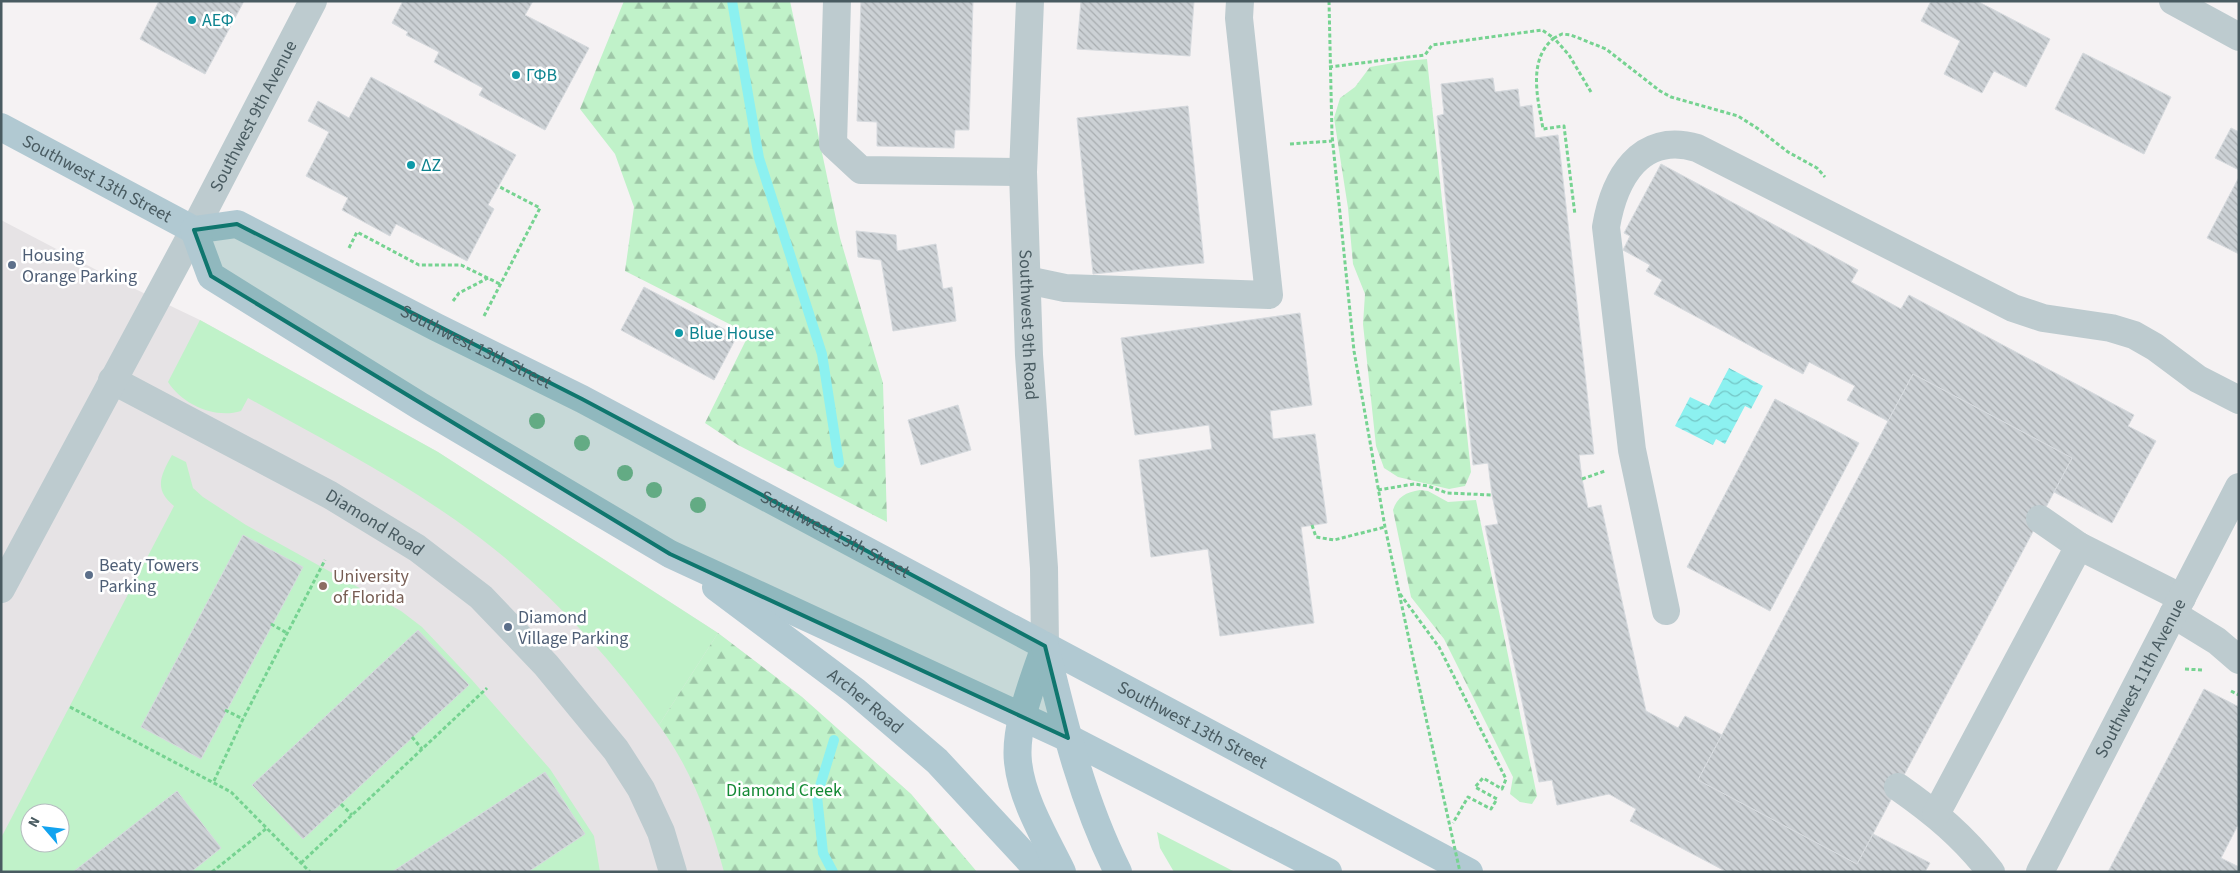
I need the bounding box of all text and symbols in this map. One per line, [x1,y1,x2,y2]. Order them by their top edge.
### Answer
place label: ΑΕΦ [202,8,234,33]
marker: ΑΕΦ [186,14,198,26]
street label: Southwest 9th Avenue [204,36,303,196]
place label: ΓΦΒ [526,63,557,88]
marker: ΓΦΒ [510,69,522,81]
street label: Southwest 13th Street [18,129,176,229]
place label: ΔΖ [421,153,441,178]
marker: ΔΖ [405,159,417,171]
place label: Housing Orange Parking [22,243,137,289]
street label: Southwest 9th Road [1013,249,1044,401]
marker: Housing Orange Parking [6,259,18,271]
street label: Southwest 13th Street [396,299,556,395]
place label: Blue House [689,321,774,346]
marker: Blue House [673,327,685,339]
street label: Diamond Road [321,483,429,562]
street label: Southwest 13th Street [756,484,914,585]
place label: Beaty Towers Parking [99,553,199,599]
place label: University of Florida [333,564,409,610]
marker: Beaty Towers Parking [83,569,95,581]
marker: University of Florida [317,580,329,592]
street label: Southwest 11th Avenue [2089,594,2192,763]
place label: Diamond Village Parking [518,605,628,651]
marker: Diamond Village Parking [502,621,514,633]
street label: Archer Road [822,663,908,740]
street label: Southwest 13th Street [1113,675,1272,775]
park label: Diamond Creek [726,778,842,803]
north arrow [20,803,70,853]
text: N [23,814,45,831]

